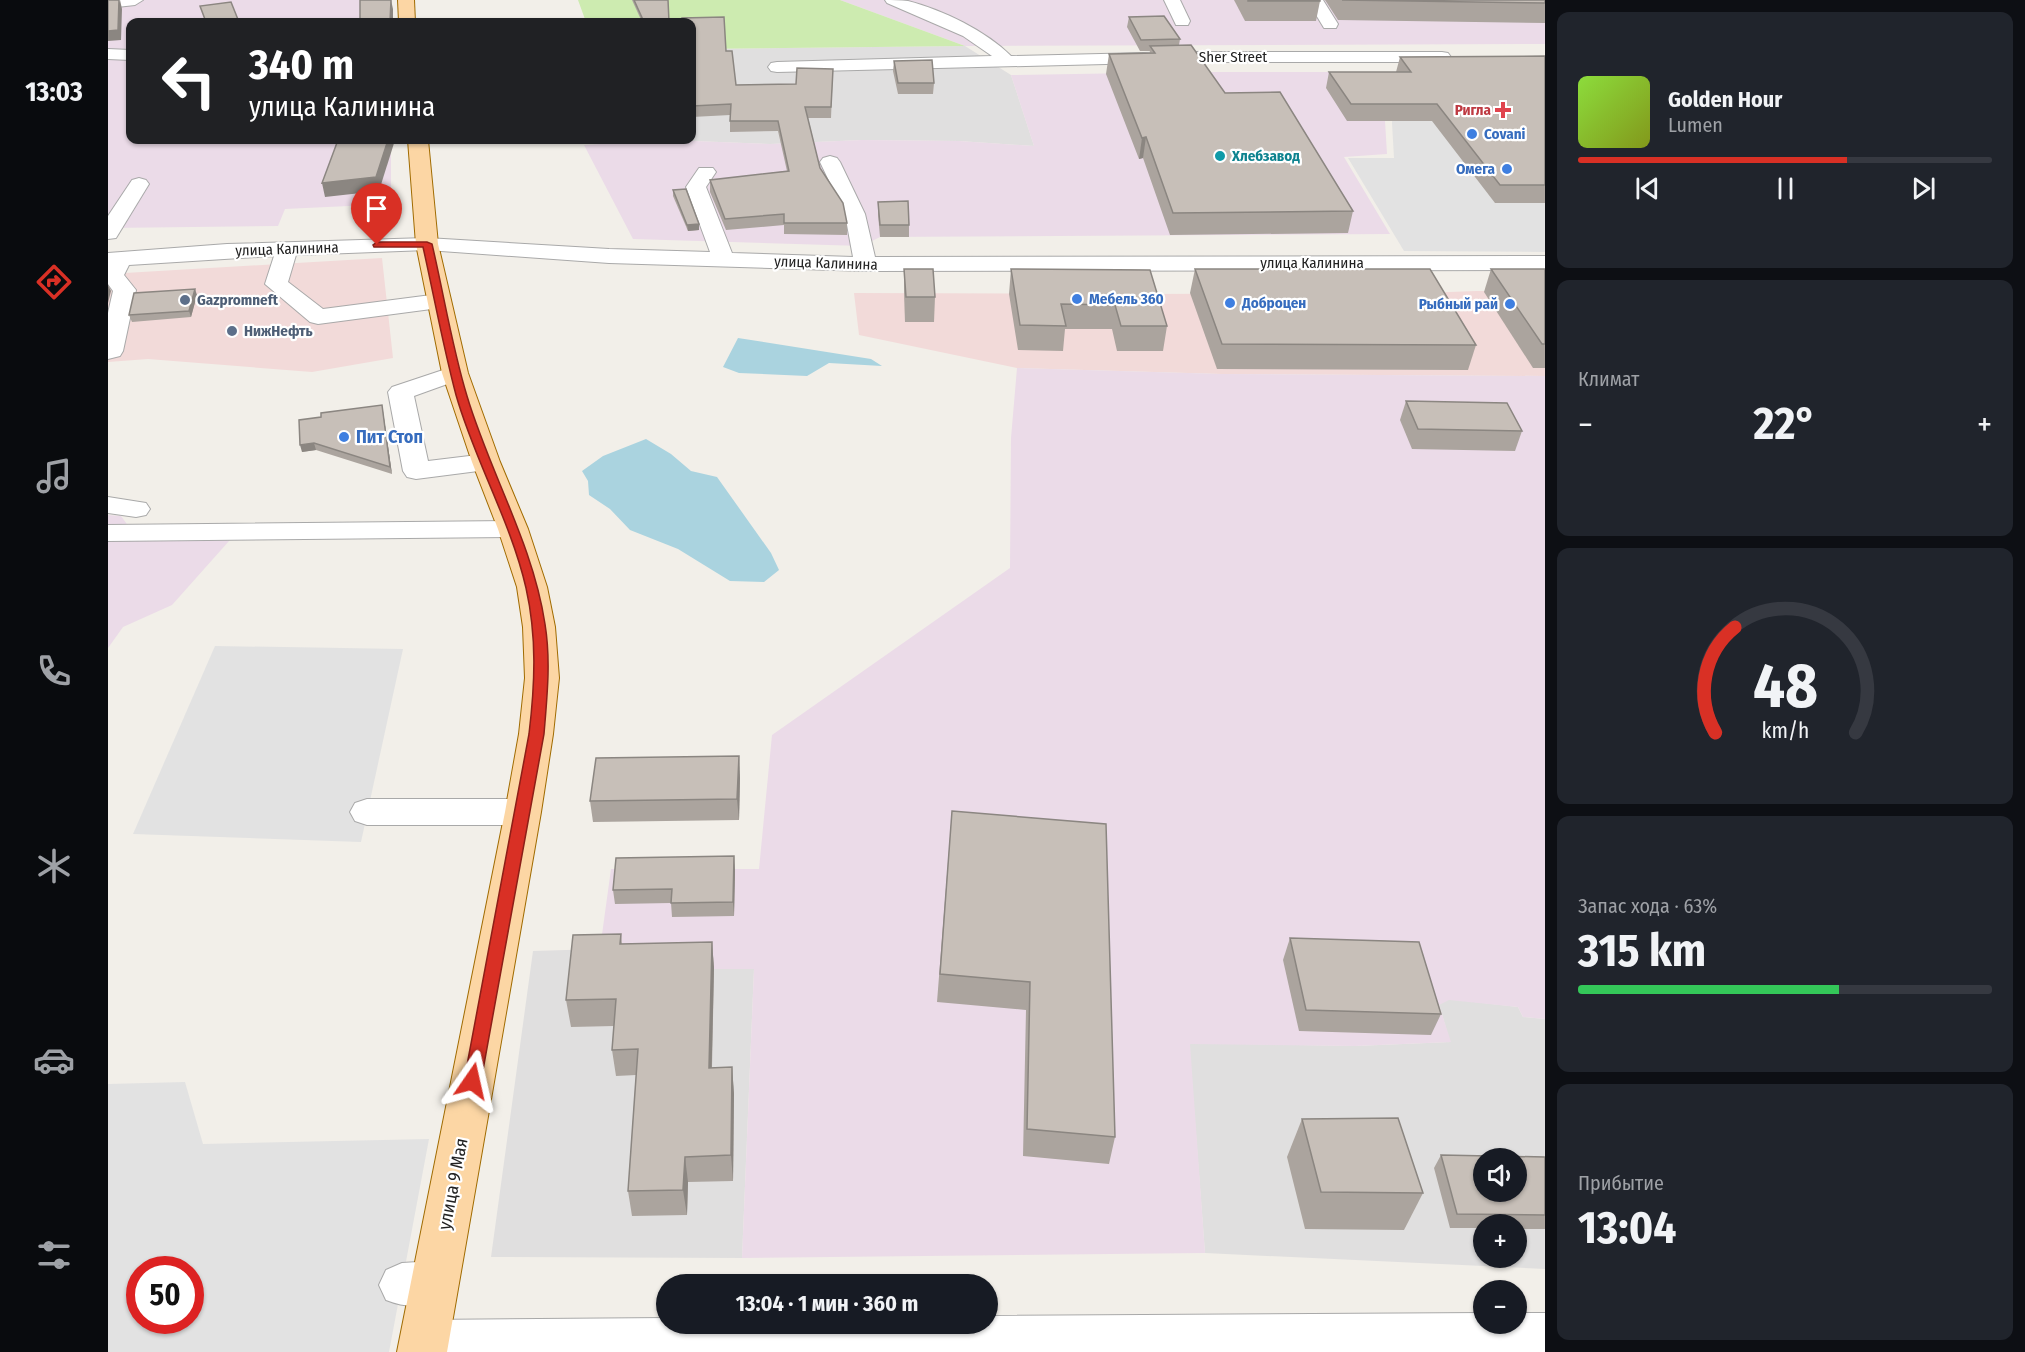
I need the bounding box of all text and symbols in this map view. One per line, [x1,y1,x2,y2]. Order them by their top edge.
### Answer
text: 340 m [249,40,354,90]
icon: left [150,42,228,120]
street label: Sher Street [1199,48,1267,66]
text: 13:03 [25,76,83,108]
text: Golden Hour [1668,86,1782,113]
text: улица Калинина [249,91,435,123]
place label: Ригла [1455,101,1492,119]
marker: Ригла [1496,103,1510,117]
text: Lumen [1668,113,1723,137]
place label: Covani [1484,125,1526,143]
marker: Covani [1465,127,1479,141]
place label: Хлебзавод [1231,147,1300,165]
marker: Хлебзавод [1213,149,1227,163]
place label: Омега [1456,160,1496,178]
marker: Омега [1500,162,1514,176]
icon: previous [1631,172,1664,205]
icon: pause [1769,172,1802,205]
icon: next [1907,172,1940,205]
pin [351,183,402,245]
icon: arrive [360,192,393,225]
street label: улица Калинина [235,238,339,260]
street label: улица Калинина [774,252,878,274]
street label: улица Калинина [1260,254,1364,272]
icon: directions [33,261,75,303]
place label: Мебель 360 [1089,290,1164,308]
place label: Gazpromneft [197,291,279,309]
marker: Мебель 360 [1070,292,1084,306]
marker: Gazpromneft [178,293,192,307]
place label: Доброцен [1241,294,1306,312]
place label: Рыбный рай [1419,295,1498,313]
marker: Доброцен [1223,296,1237,310]
marker: Рыбный рай [1503,297,1517,311]
place label: НижНефть [244,322,313,340]
marker: НижНефть [225,324,239,338]
text: Климат [1578,367,1639,391]
text: 22° [1754,397,1816,451]
text: − [1578,405,1593,445]
text: + [1977,405,1992,445]
place label: Пит Стоп [356,426,423,448]
marker: Пит Стоп [337,430,351,444]
icon: music [33,455,75,497]
text: 48 [1752,649,1818,724]
icon: phone [33,650,75,692]
text: km/h [1761,718,1809,744]
icon: climate [33,845,75,887]
text: Запас хода · 63% [1578,894,1717,918]
text: 315 km [1578,924,1706,978]
icon: car [33,1039,75,1081]
position arrow [440,1049,504,1113]
street label: улица 9 Мая [433,1136,473,1232]
map controls [1473,1148,1527,1334]
button: sound [1473,1148,1527,1202]
text: Прибытие [1578,1171,1664,1195]
text: 13:04 [1578,1201,1676,1255]
button: + [1473,1214,1527,1268]
icon: filters [33,1234,75,1276]
speed limit sign: 50 [126,1256,204,1334]
button: − [1473,1280,1527,1334]
text: 13:04 · 1 мин · 360 m [736,1290,918,1317]

